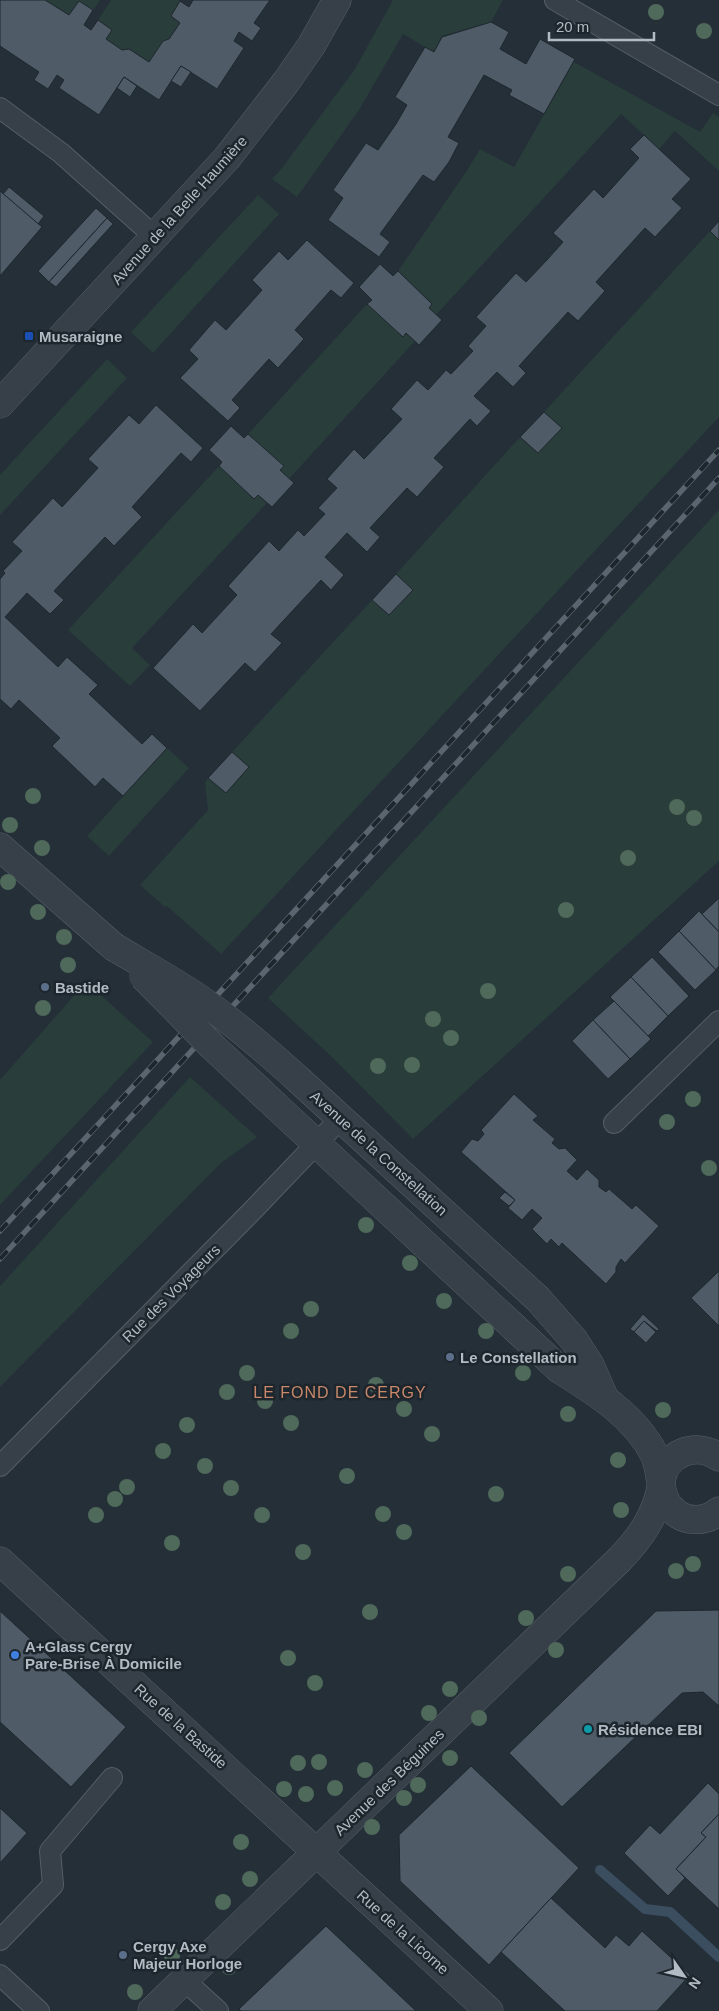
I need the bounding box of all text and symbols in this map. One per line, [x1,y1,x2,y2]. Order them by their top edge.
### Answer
scale bar [549,10,654,42]
text: 20 m [556,18,589,35]
street label: Avenue de la Belle Haumière [108,132,250,288]
place label: Musaraigne [39,328,122,345]
marker: Musaraigne [23,330,35,342]
place label: Bastide [55,979,109,996]
marker: Bastide [39,981,51,993]
street label: Avenue de la Constellation [307,1087,451,1219]
street label: Rue des Voyageurs [119,1241,223,1345]
place label: Le Constellation [460,1349,577,1366]
marker: Le Constellation [444,1351,456,1363]
district label: LE FOND DE CERGY [253,1384,427,1401]
place label: A+Glass Cergy Pare-Brise À Domicile [25,1638,182,1672]
marker: A+Glass Cergy Pare-Brise À Domicile [9,1649,21,1661]
street label: Rue de la Bastide [131,1680,231,1772]
place label: Résidence EBI [598,1721,702,1738]
marker: Résidence EBI [582,1723,594,1735]
street label: Avenue des Béguines [331,1725,447,1839]
street label: Rue de la Licorne [354,1886,452,1978]
place label: Cergy Axe Majeur Horloge [133,1938,242,1972]
marker: Cergy Axe Majeur Horloge [117,1949,129,1961]
north arrow [659,1951,709,2001]
text: N [685,1975,704,1992]

